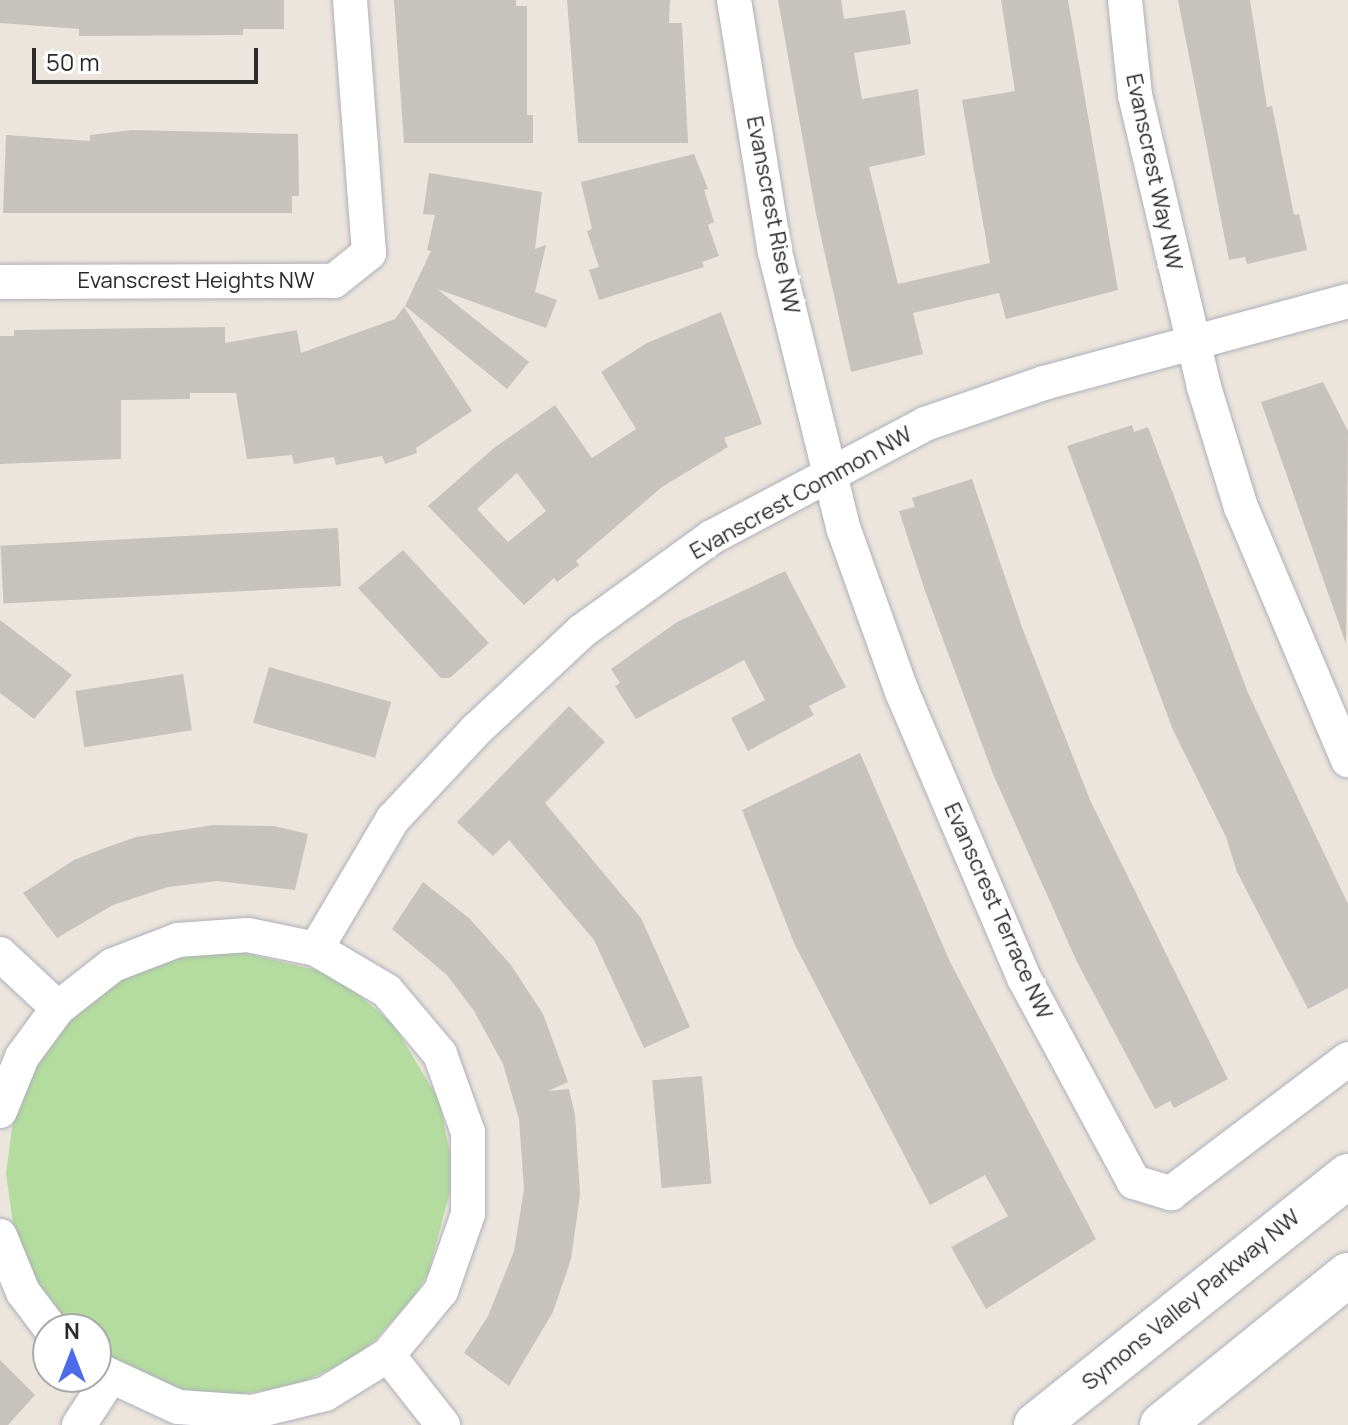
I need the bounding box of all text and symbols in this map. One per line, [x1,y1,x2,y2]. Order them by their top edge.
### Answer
scale bar [36,32,262,82]
text: 50 m [46,45,100,78]
street label: Evanscrest Way NW [1120,71,1188,273]
street label: Evanscrest Rise NW [741,114,805,316]
street label: Evanscrest Heights NW [78,268,314,294]
street label: Evanscrest Common NW [685,421,917,565]
street label: Evanscrest Terrace NW [938,799,1058,1023]
street label: Symons Valley Parkway NW [1077,1204,1305,1396]
north arrow [32,1313,112,1393]
text: N [64,1316,80,1346]

